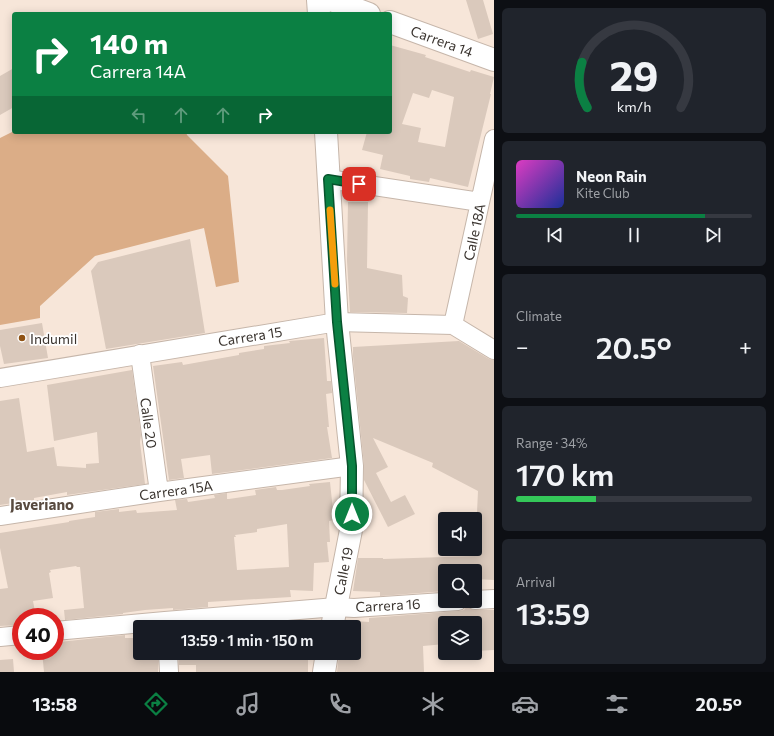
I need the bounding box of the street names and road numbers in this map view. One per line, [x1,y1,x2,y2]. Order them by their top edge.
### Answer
street label: Carrera 14 [409,22,476,60]
street label: Calle 18A [460,202,488,262]
street label: Carrera 15 [217,323,283,349]
street label: Calle 20 [137,397,161,449]
street label: Carrera 15A [138,476,214,504]
street label: Calle 19 [330,546,356,596]
street label: Carrera 16 [355,595,421,615]

